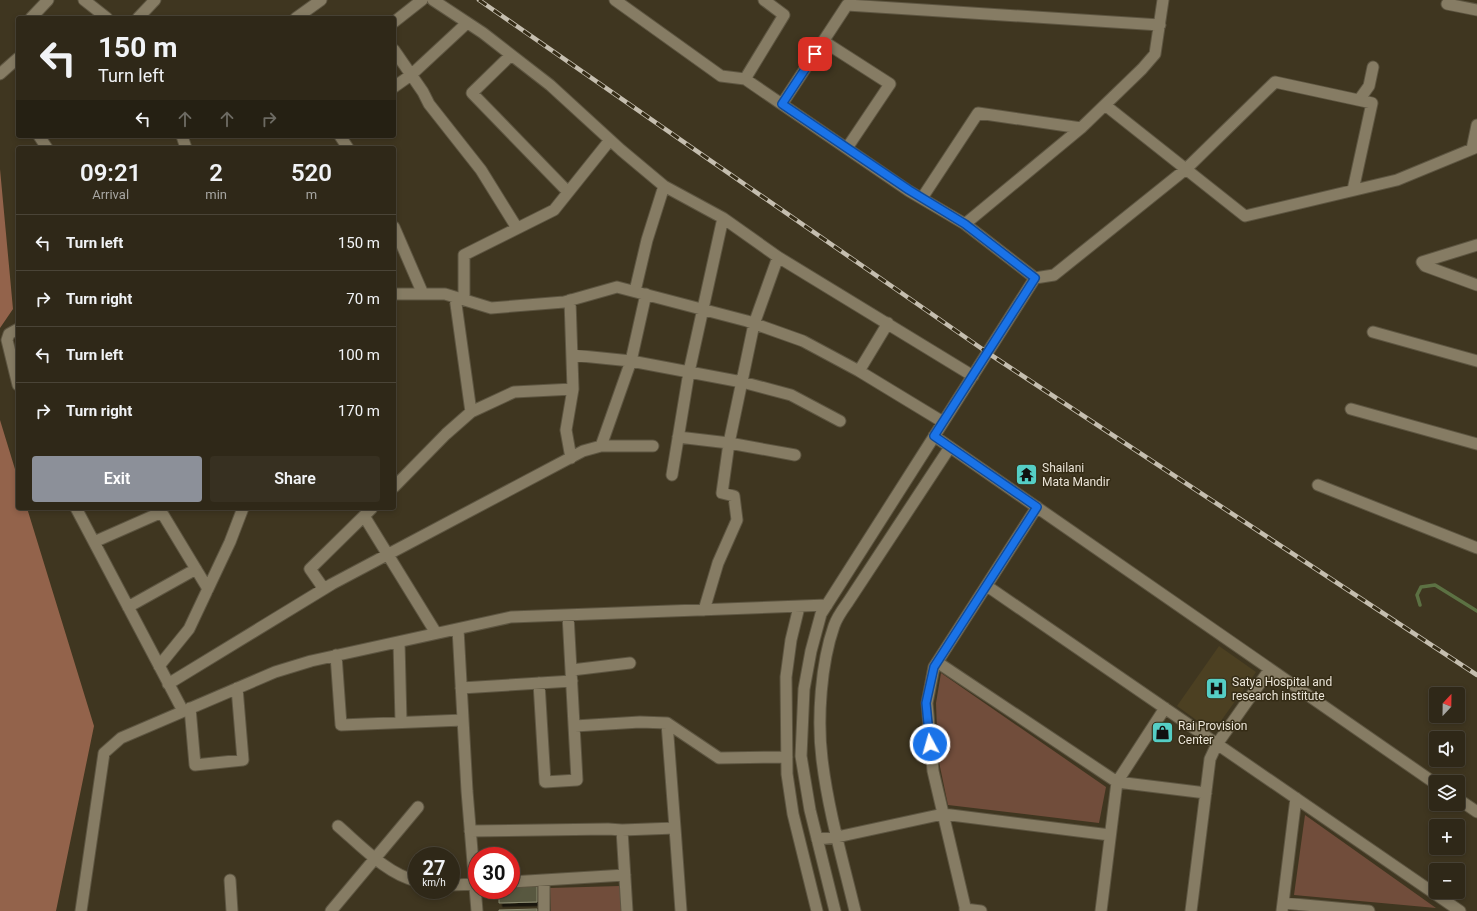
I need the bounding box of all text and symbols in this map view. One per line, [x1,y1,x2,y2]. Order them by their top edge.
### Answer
text: 150 m [98,31,177,64]
icon: left [32,32,84,84]
pin [798,37,832,71]
icon: arrive [804,43,826,65]
text: Turn left [98,65,164,86]
icon: left [132,108,154,130]
icon: ahead [174,108,196,130]
icon: ahead [216,108,238,130]
icon: right [258,108,280,130]
text: 09:21 [80,159,141,187]
text: 2 [209,159,223,187]
text: 520 [291,159,332,187]
text: Arrival [92,187,129,202]
text: min [205,187,227,202]
text: m [306,187,317,202]
icon: left [32,232,54,254]
text: Turn left [66,234,123,252]
text: 150 m [338,234,380,252]
icon: right [32,288,54,310]
text: Turn right [66,290,132,308]
text: 70 m [346,290,380,308]
icon: left [32,344,54,366]
text: Turn left [66,346,123,364]
text: 100 m [338,346,380,364]
icon: right [32,400,54,422]
text: Turn right [66,402,132,420]
text: 170 m [338,402,380,420]
button: Exit [32,456,202,502]
button: Share [210,456,380,502]
place label: Shailani Mata Mandir [1042,461,1110,489]
temple icon: Shailani Mata Mandir [1014,462,1040,488]
place label: Satya Hospital and research institute [1232,675,1332,703]
hospital icon: Satya Hospital and research institute [1203,676,1229,702]
north arrow [1429,687,1465,723]
map controls [1429,687,1465,899]
place label: Rai Provision Center [1178,719,1247,747]
shop icon: Rai Provision Center [1149,720,1175,746]
position arrow [909,723,951,765]
button: sound [1429,731,1465,767]
button: layers [1429,775,1465,811]
button: + [1429,819,1465,855]
speed limit sign: 30 [468,847,520,899]
text: 27 [423,856,445,880]
button: − [1429,863,1465,899]
text: km/h [422,877,446,888]

